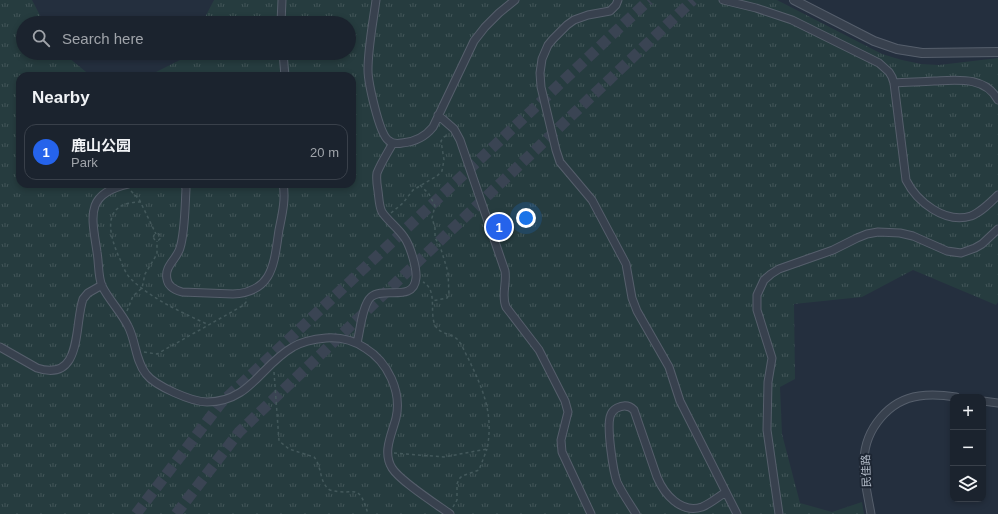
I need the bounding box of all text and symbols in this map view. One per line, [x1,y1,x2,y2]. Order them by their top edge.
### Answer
search box [16,16,356,60]
icon: search [30,27,52,49]
text: Search here [62,30,144,47]
text: Nearby [32,88,90,107]
text: 鹿山公园 [71,137,131,154]
text: 1 [42,145,50,160]
text: 20 m [310,145,339,160]
text: Park [71,155,98,170]
your location [516,208,536,228]
pin: 1 [486,212,512,242]
map controls [950,394,986,502]
button: + [950,394,986,430]
button: − [950,430,986,466]
street label: 民佳路 [859,454,873,488]
button: layers [950,466,986,502]

